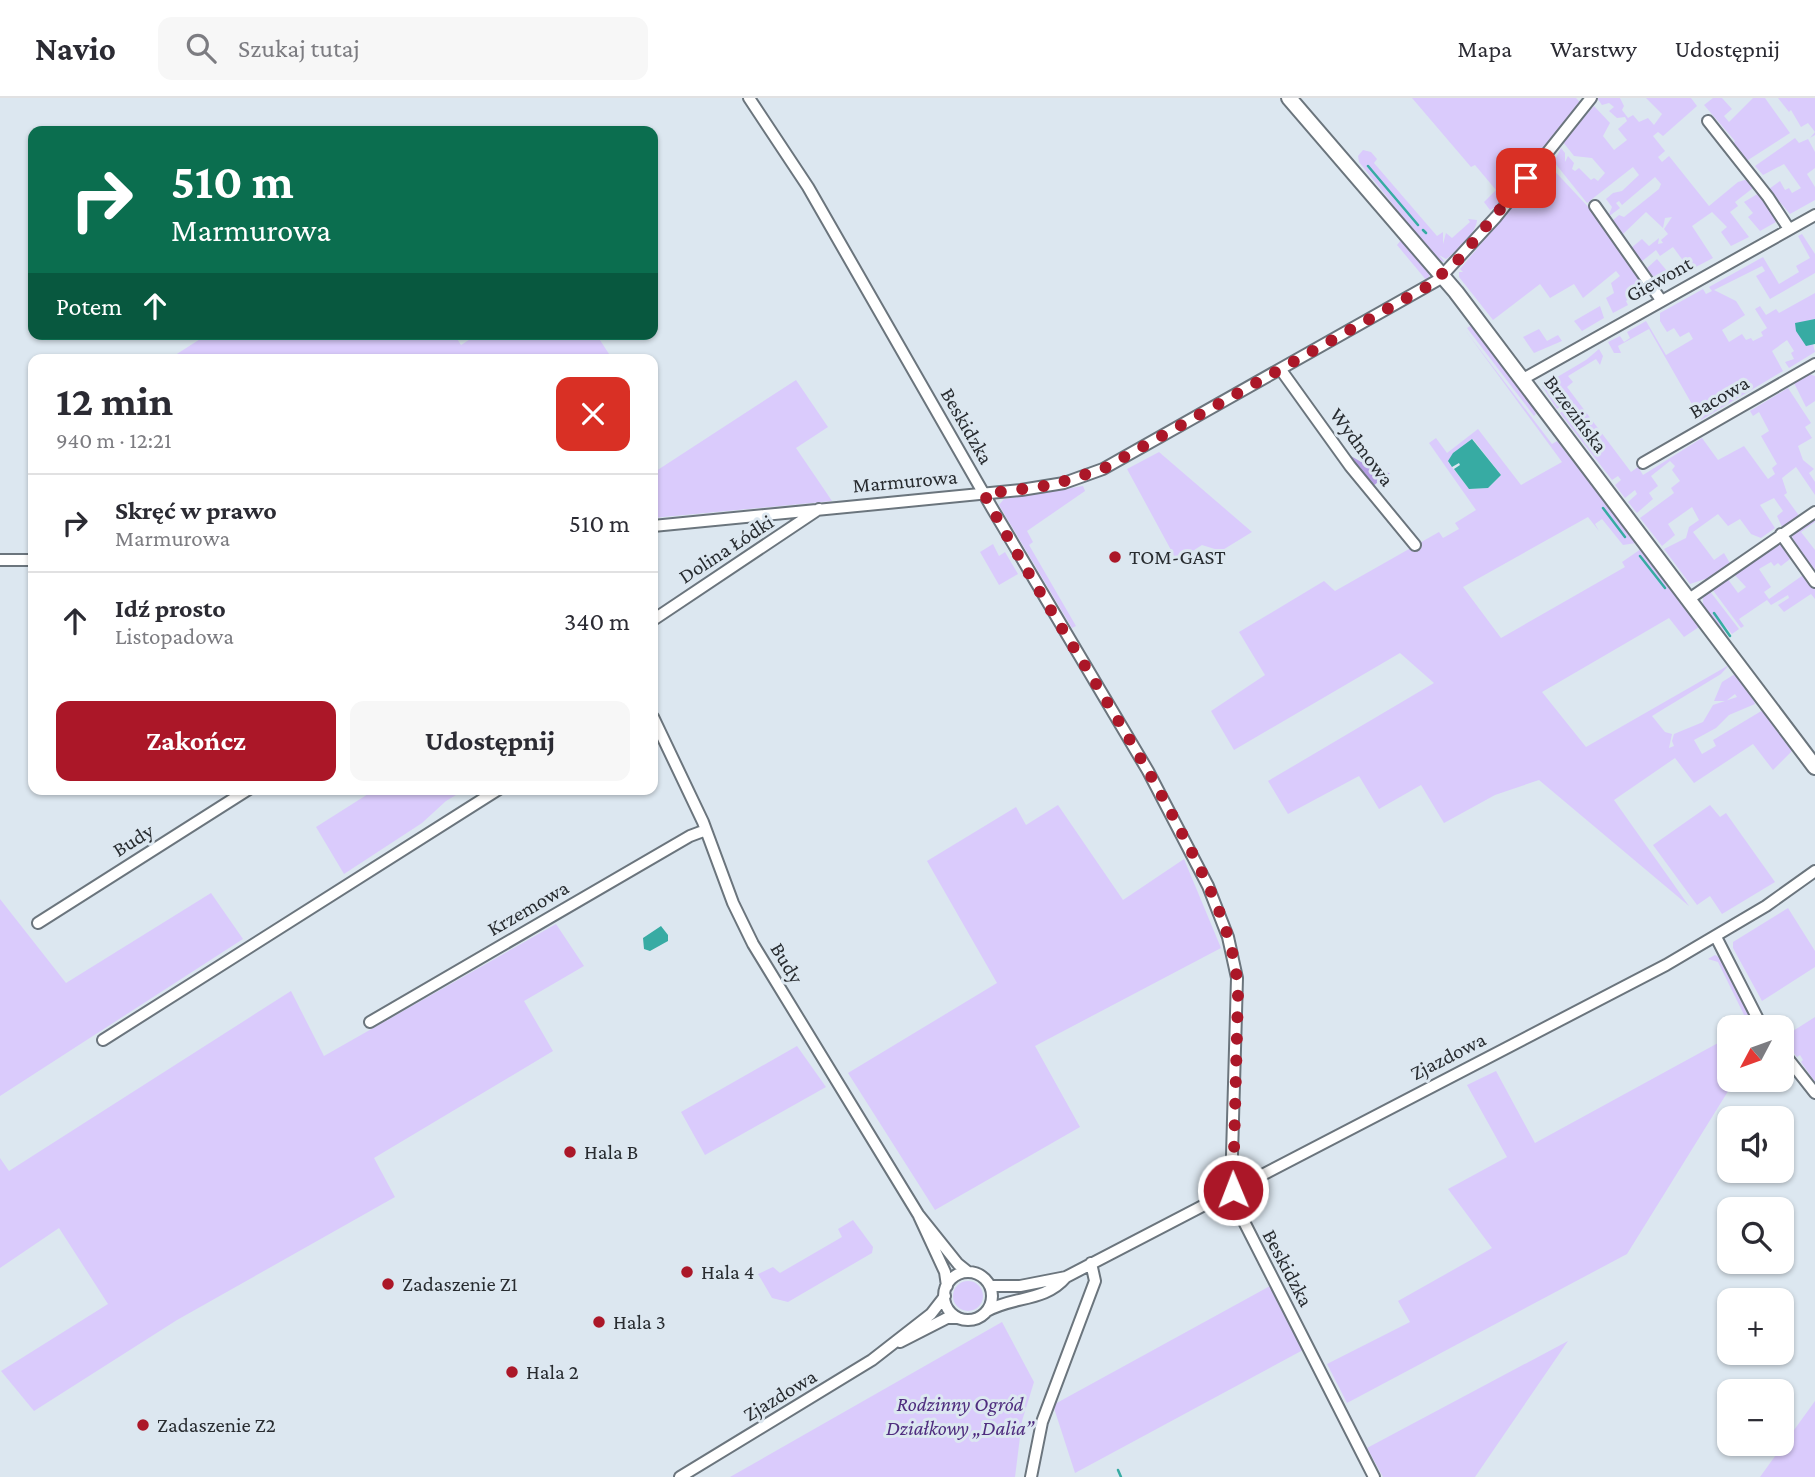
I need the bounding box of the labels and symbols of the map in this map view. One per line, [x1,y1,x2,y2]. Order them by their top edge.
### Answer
pin [1496,148,1556,208]
street label: Giewont [1622,251,1697,307]
street label: Bacowa [1685,370,1753,424]
street label: Brzezińska [1539,371,1613,458]
street label: Beskidzka [936,384,999,469]
street label: Wydmowa [1325,403,1399,491]
street label: Marmurowa [852,464,959,498]
street label: Dolina Łódki [674,509,778,588]
place label: TOM-GAST [1129,545,1226,569]
marker: TOM-GAST [1107,549,1123,565]
street label: Budy [108,818,158,862]
street label: Krzemowa [483,875,573,941]
street label: Budy [766,938,809,988]
north arrow [1717,1015,1794,1092]
street label: Zjazdowa [1406,1027,1490,1085]
place label: Hala B [584,1140,638,1164]
marker: Hala B [562,1144,578,1160]
position arrow [1196,1153,1270,1227]
street label: Beskidzka [1258,1225,1318,1311]
place label: Hala 4 [701,1260,754,1284]
marker: Hala 4 [679,1264,695,1280]
place label: Zadaszenie Z1 [402,1272,518,1296]
marker: Zadaszenie Z1 [380,1276,396,1292]
place label: Hala 3 [613,1310,666,1334]
marker: Hala 3 [591,1314,607,1330]
place label: Hala 2 [526,1360,579,1384]
marker: Hala 2 [504,1364,520,1380]
street label: Zjazdowa [739,1364,821,1426]
park label: Rodzinny Ogród Działkowy „Dalia” [886,1392,1035,1440]
place label: Zadaszenie Z2 [157,1413,276,1437]
marker: Zadaszenie Z2 [135,1417,151,1433]

